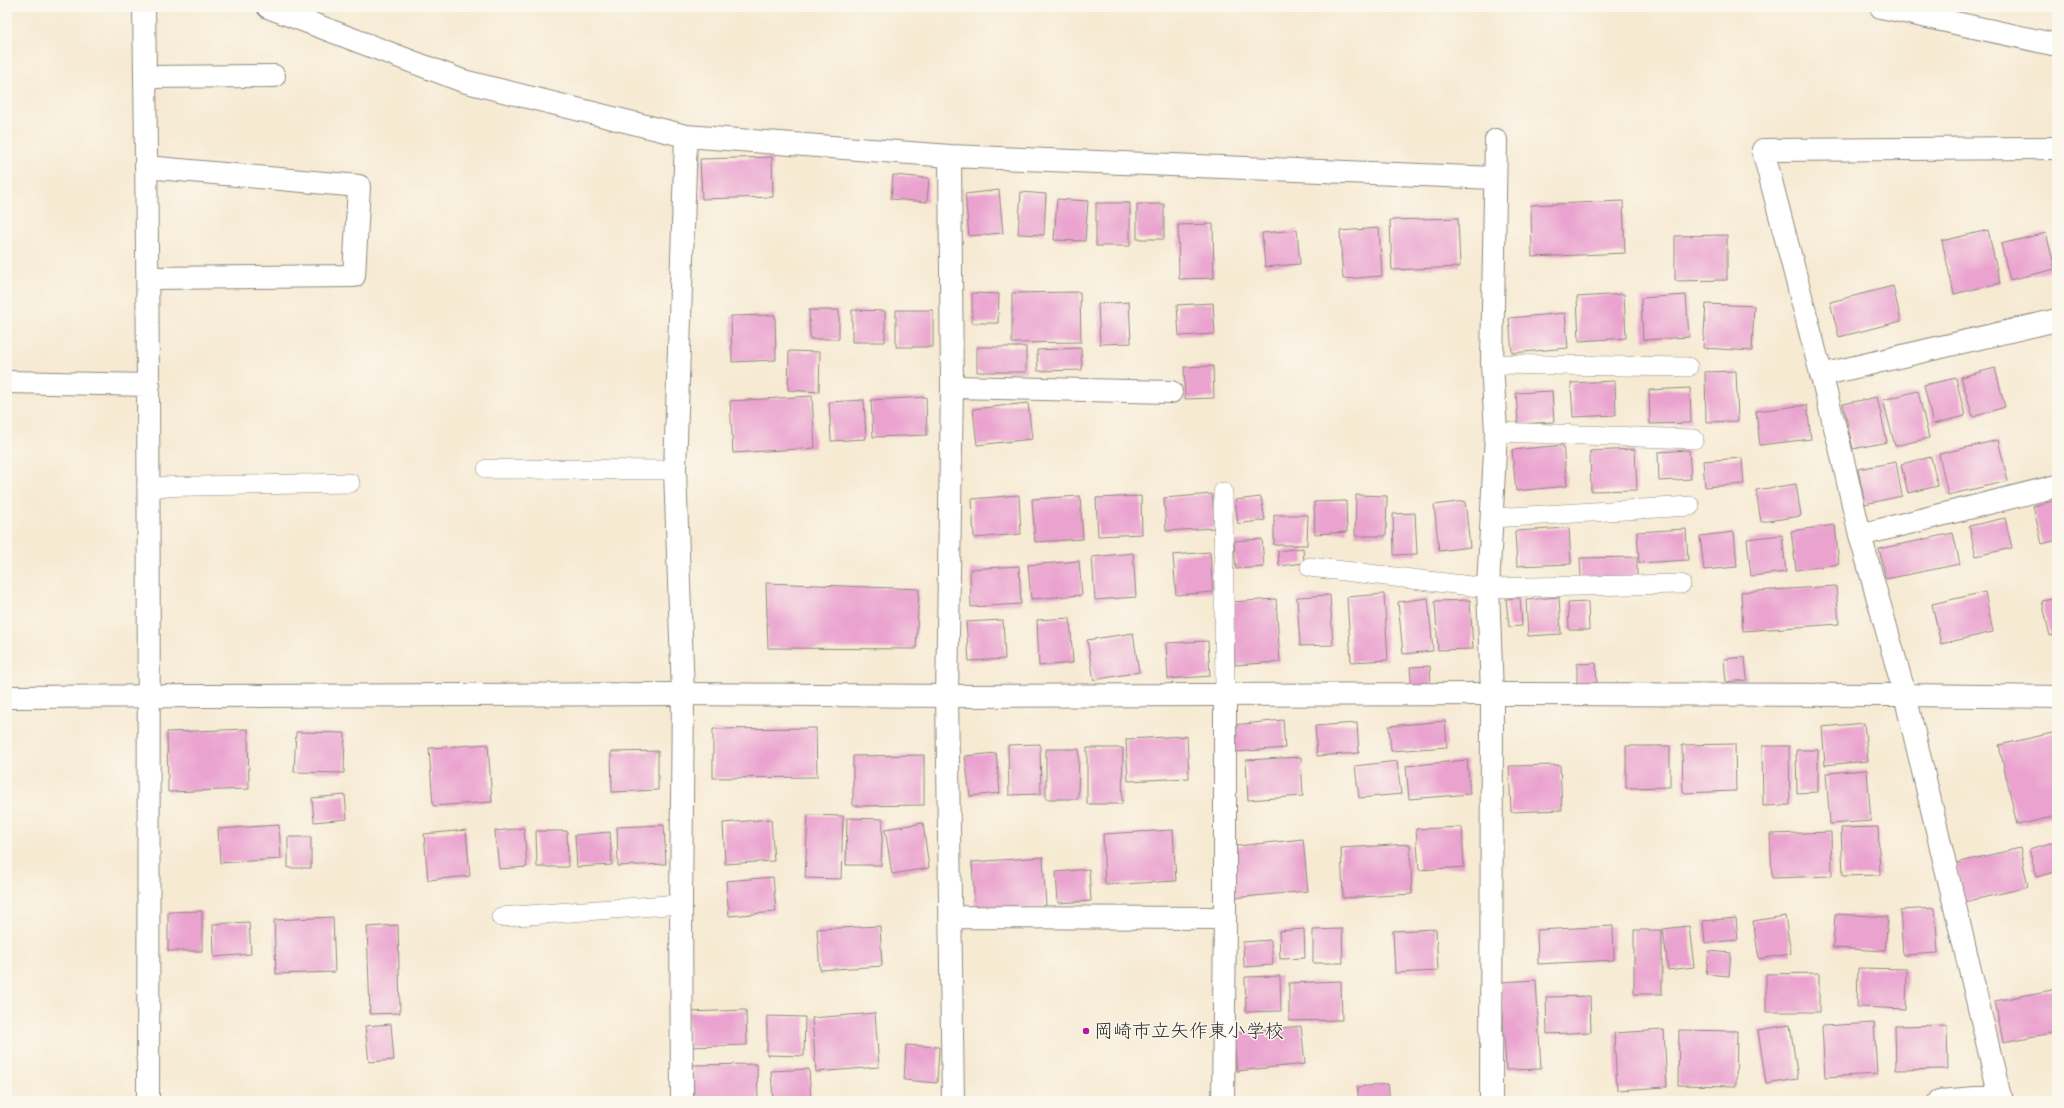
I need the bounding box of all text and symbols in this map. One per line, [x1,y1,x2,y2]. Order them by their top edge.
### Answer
place label: 岡崎市立矢作東小学校 [1094,1019,1284,1043]
marker: 岡崎市立矢作東小学校 [1081,1026,1091,1036]

